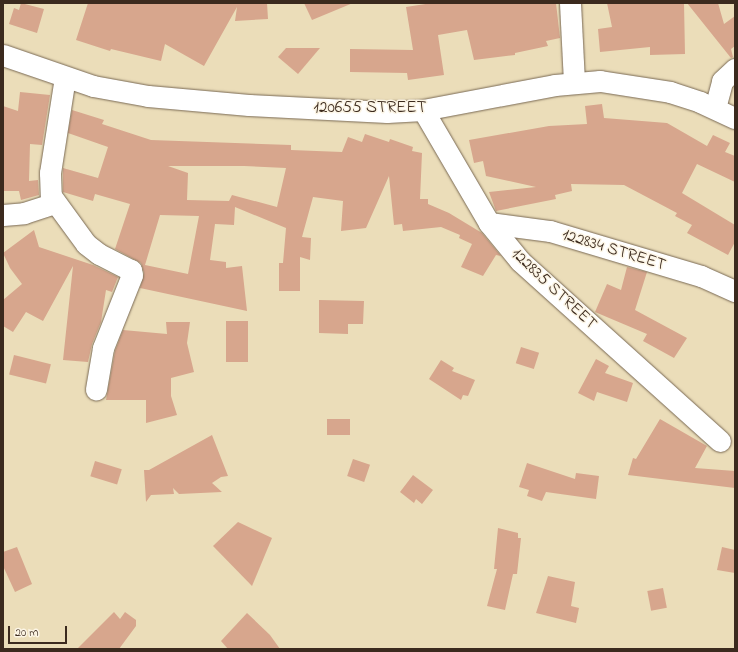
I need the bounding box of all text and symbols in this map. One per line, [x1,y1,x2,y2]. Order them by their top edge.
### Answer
street label: 120655 STREET [314,98,426,118]
street label: 122834 STREET [560,225,668,275]
street label: 122835 STREET [507,244,601,334]
scale bar [10,618,69,644]
text: 20 m [15,624,38,642]

